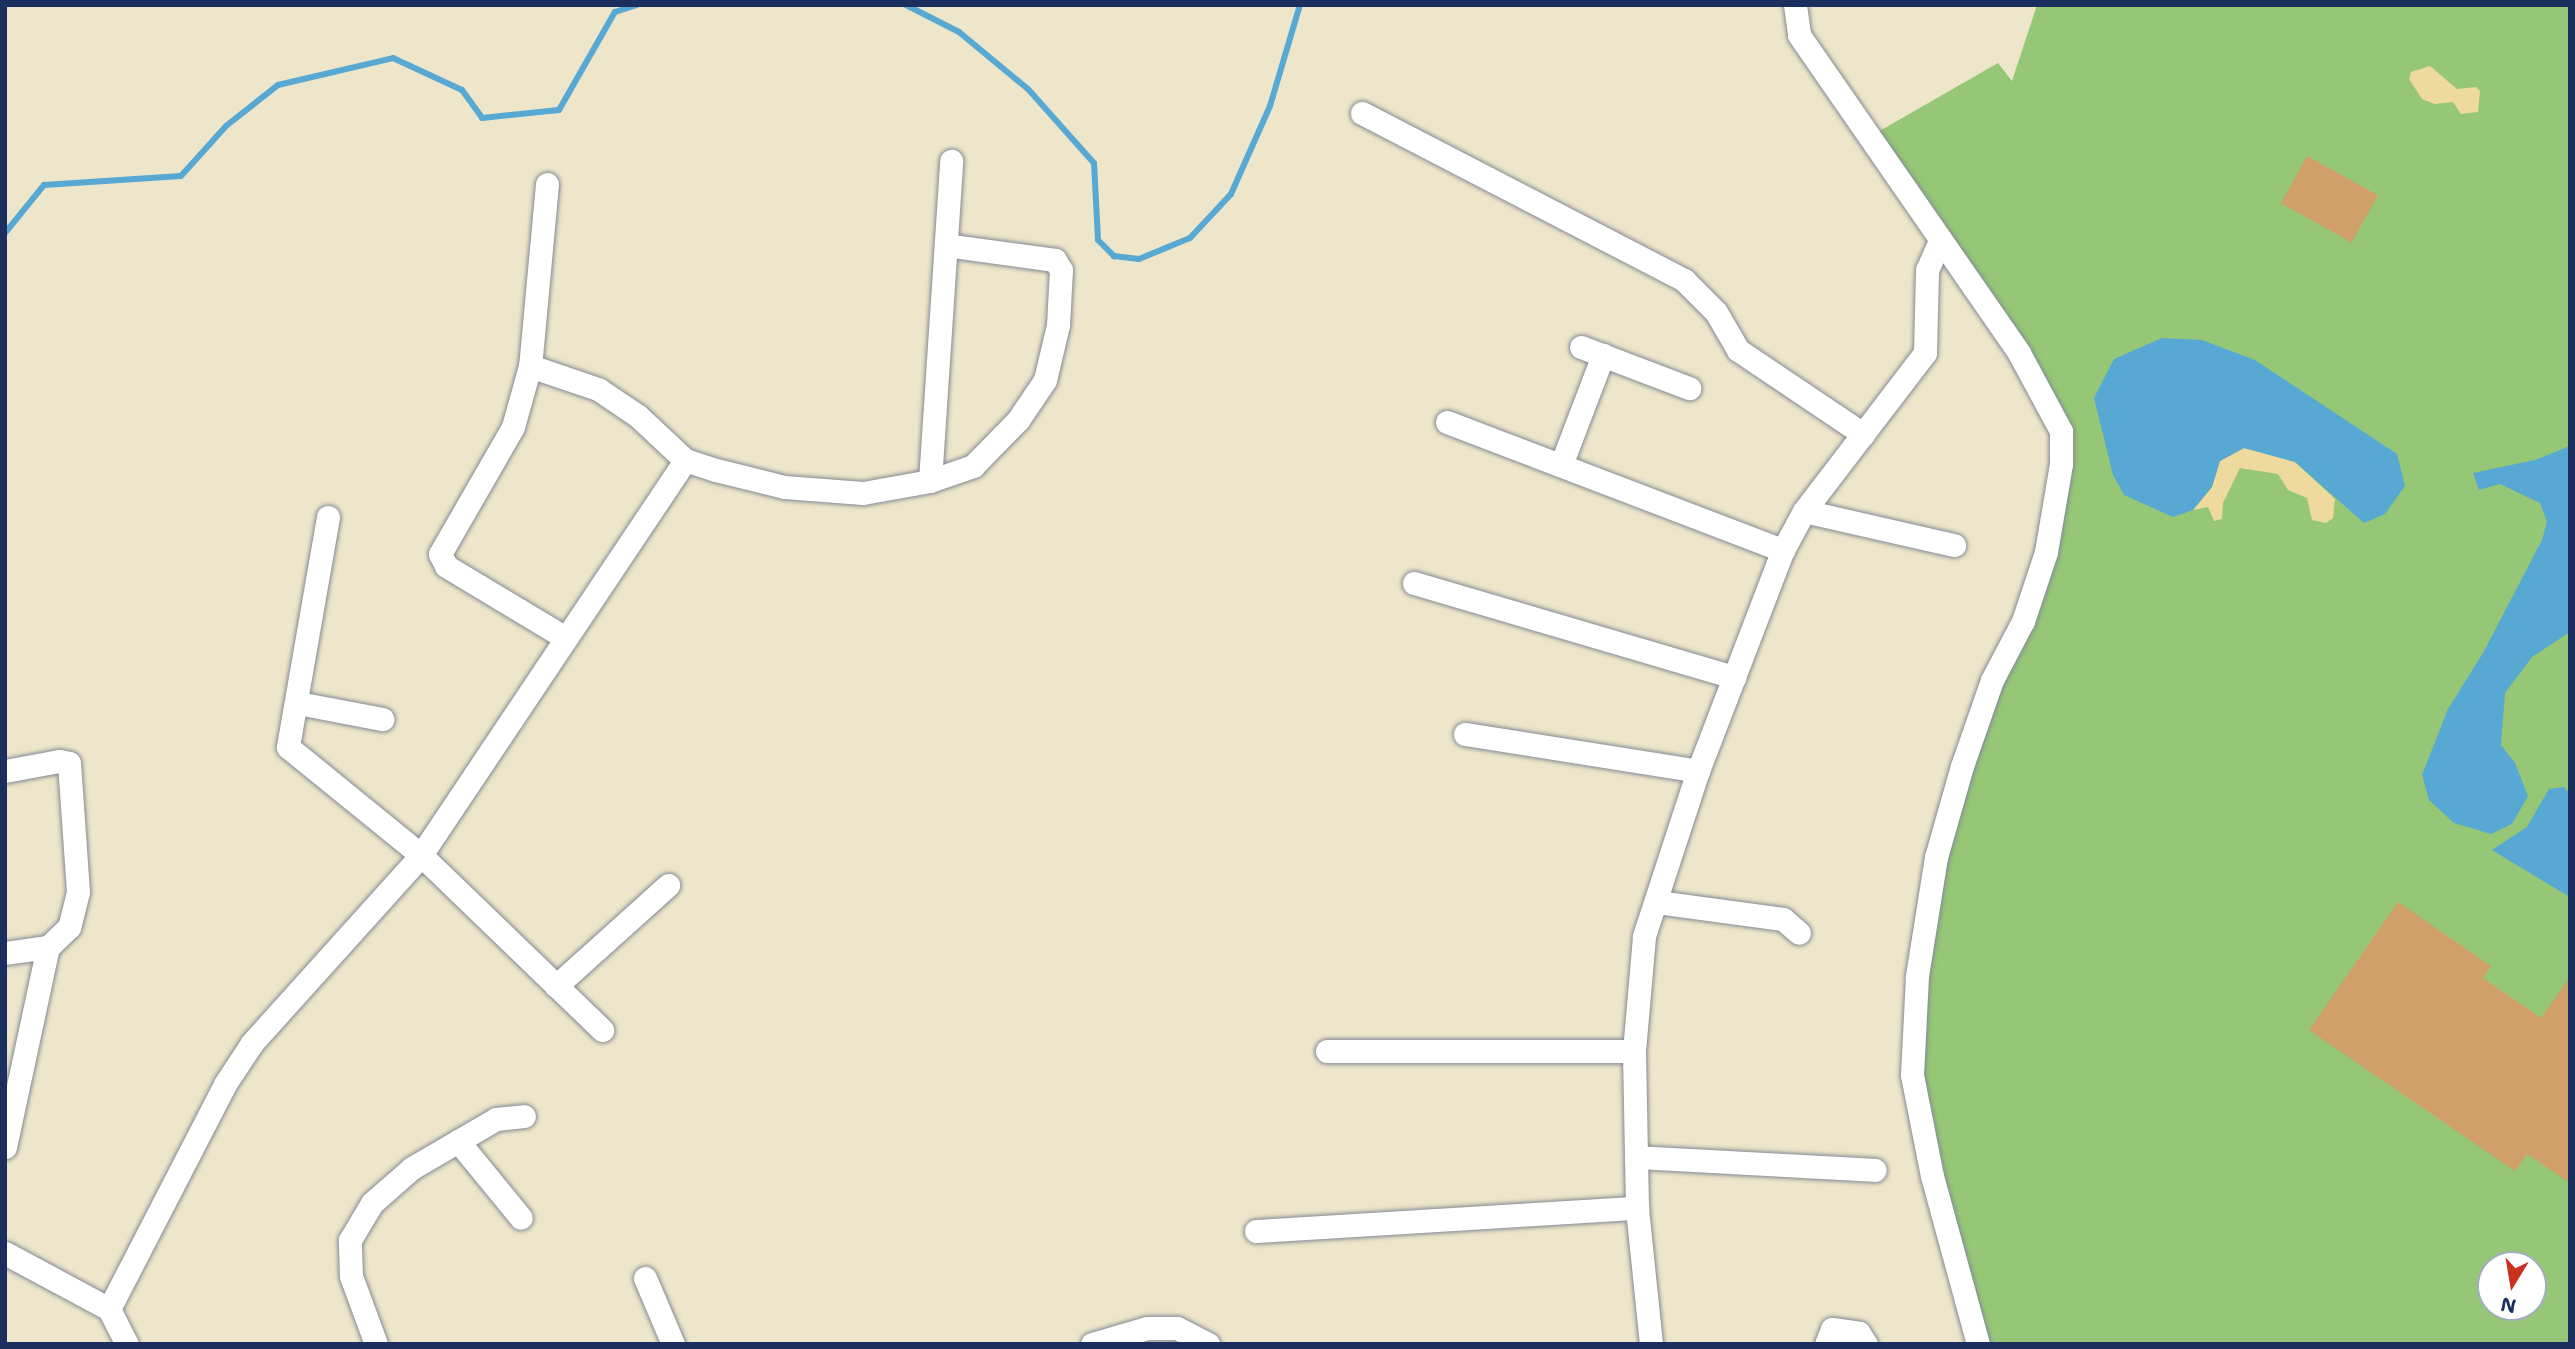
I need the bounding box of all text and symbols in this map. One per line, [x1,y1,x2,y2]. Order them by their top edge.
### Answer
north arrow [2477,1251,2547,1321]
text: N [2499,1291,2518,1319]

